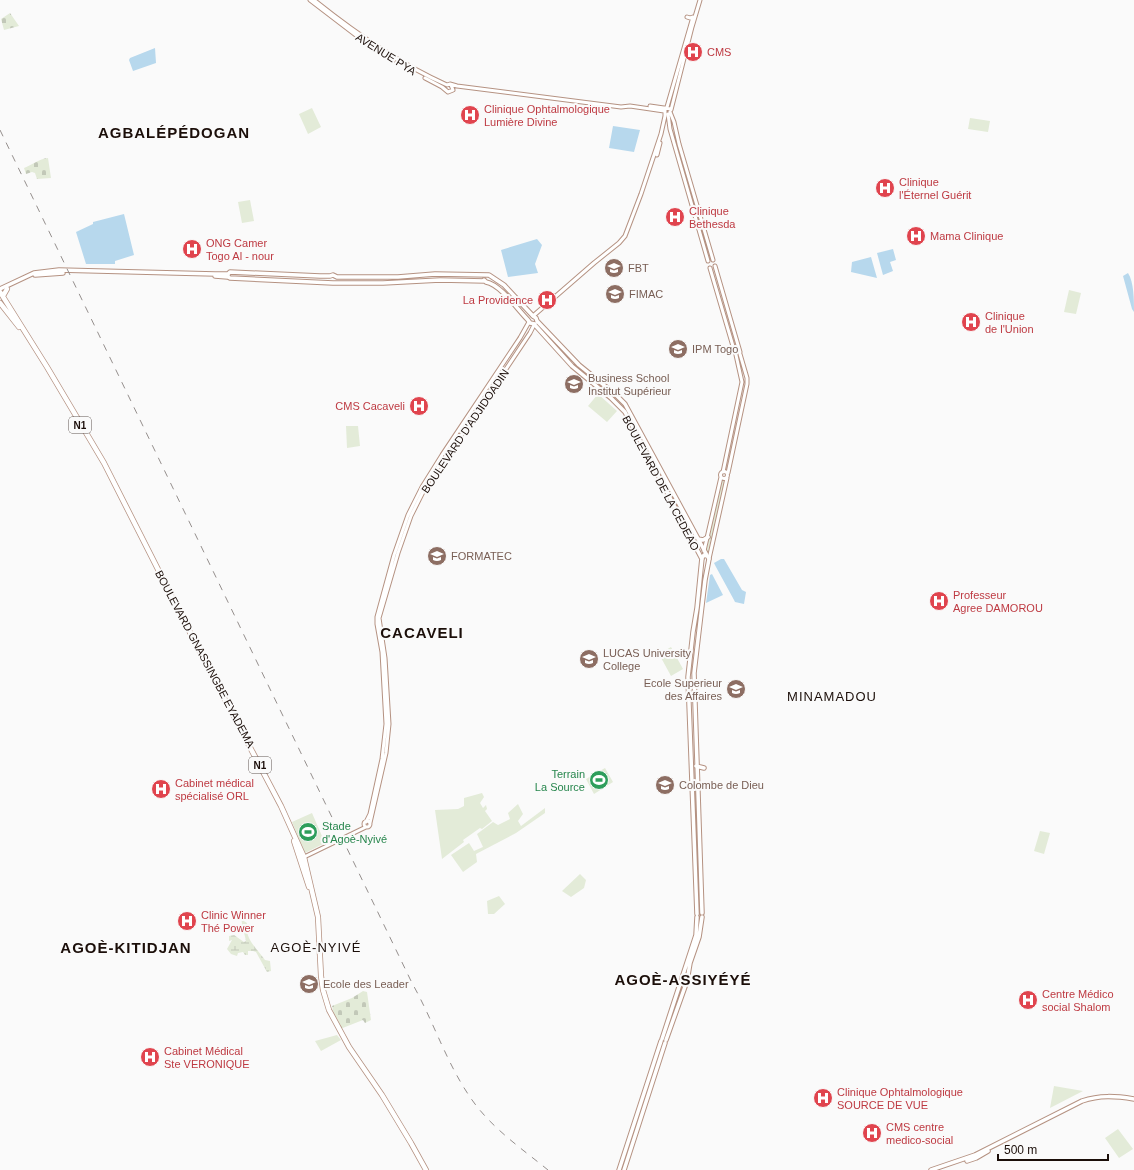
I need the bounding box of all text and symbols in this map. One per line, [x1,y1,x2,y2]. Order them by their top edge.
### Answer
street label: AVENUE PYA [354,31,419,78]
hospital icon: CMS [682,41,704,63]
place label: CMS [707,46,731,58]
place label: Clinique Ophtalmologique Lumière Divine [484,103,610,128]
hospital icon: Clinique Ophtalmologique Lumière Divine [459,104,481,126]
district label: AGBALÉPÉDOGAN [98,124,250,141]
place label: Clinique l'Éternel Guérit [899,176,971,201]
hospital icon: Clinique l'Éternel Guérit [874,177,896,199]
place label: Clinique Bethesda [689,205,736,230]
hospital icon: Clinique Bethesda [664,206,686,228]
hospital icon: Mama Clinique [905,225,927,247]
place label: Mama Clinique [930,230,1003,242]
place label: ONG Camer Togo Al - nour [206,237,274,262]
hospital icon: ONG Camer Togo Al - nour [181,238,203,260]
school or university icon: FBT [603,257,625,279]
place label: FBT [628,262,649,274]
school or university icon: FIMAC [604,283,626,305]
place label: FIMAC [629,288,663,300]
hospital icon: La Providence [536,289,558,311]
place label: La Providence [463,294,533,306]
place label: Clinique de l'Union [985,310,1034,335]
hospital icon: Clinique de l'Union [960,311,982,333]
school or university icon: IPM Togo [667,338,689,360]
place label: IPM Togo [692,343,738,355]
street label: BOULEVARD D'ADJIDOADIN [419,367,511,495]
place label: Business School Institut Supérieur [588,372,671,397]
school or university icon: Business School Institut Supérieur [563,373,585,395]
hospital icon: CMS Cacaveli [408,395,430,417]
place label: CMS Cacaveli [335,400,405,412]
street label: BOULEVARD DE LA CEDEAO [620,414,702,553]
road number: N1 [69,417,91,433]
school or university icon: FORMATEC [426,545,448,567]
place label: FORMATEC [451,550,512,562]
street label: BOULEVARD GNASSINGBE EYADEMA [153,568,257,750]
place label: Professeur Agree DAMOROU [953,589,1043,614]
hospital icon: Professeur Agree DAMOROU [928,590,950,612]
district label: CACAVELI [380,624,464,641]
place label: LUCAS University College [603,647,692,672]
school or university icon: LUCAS University College [578,648,600,670]
place label: Ecole Superieur des Affaires [644,677,722,702]
school or university icon: Ecole Superieur des Affaires [725,678,747,700]
district label: MINAMADOU [787,689,877,704]
road number: N1 [249,757,271,773]
place label: Terrain La Source [535,768,585,793]
sports icon: Terrain La Source [588,769,610,791]
school or university icon: Colombe de Dieu [654,774,676,796]
place label: Cabinet médical spécialisé ORL [175,777,254,802]
hospital icon: Cabinet médical spécialisé ORL [150,778,172,800]
place label: Colombe de Dieu [679,779,764,791]
place label: Stade d'Agoè-Nyivé [322,820,387,845]
sports icon: Stade d'Agoè-Nyivé [297,821,319,843]
place label: Clinic Winner Thé Power [201,909,266,934]
hospital icon: Clinic Winner Thé Power [176,910,198,932]
district label: AGOÈ-KITIDJAN [60,939,192,956]
district label: AGOÈ-NYIVÉ [271,940,361,955]
district label: AGOÈ-ASSIYÉYÉ [614,971,752,988]
school or university icon: Ecole des Leader [298,973,320,995]
place label: Ecole des Leader [323,978,409,990]
place label: Centre Médico social Shalom [1042,988,1114,1013]
hospital icon: Centre Médico social Shalom [1017,989,1039,1011]
place label: Cabinet Médical Ste VERONIQUE [164,1045,250,1070]
hospital icon: Cabinet Médical Ste VERONIQUE [139,1046,161,1068]
place label: Clinique Ophtalmologique SOURCE DE VUE [837,1086,963,1111]
hospital icon: Clinique Ophtalmologique SOURCE DE VUE [812,1087,834,1109]
place label: CMS centre medico-social [886,1121,953,1146]
hospital icon: CMS centre medico-social [861,1122,883,1144]
scale bar [998,1136,1108,1162]
text: 500 m [1004,1143,1037,1157]

